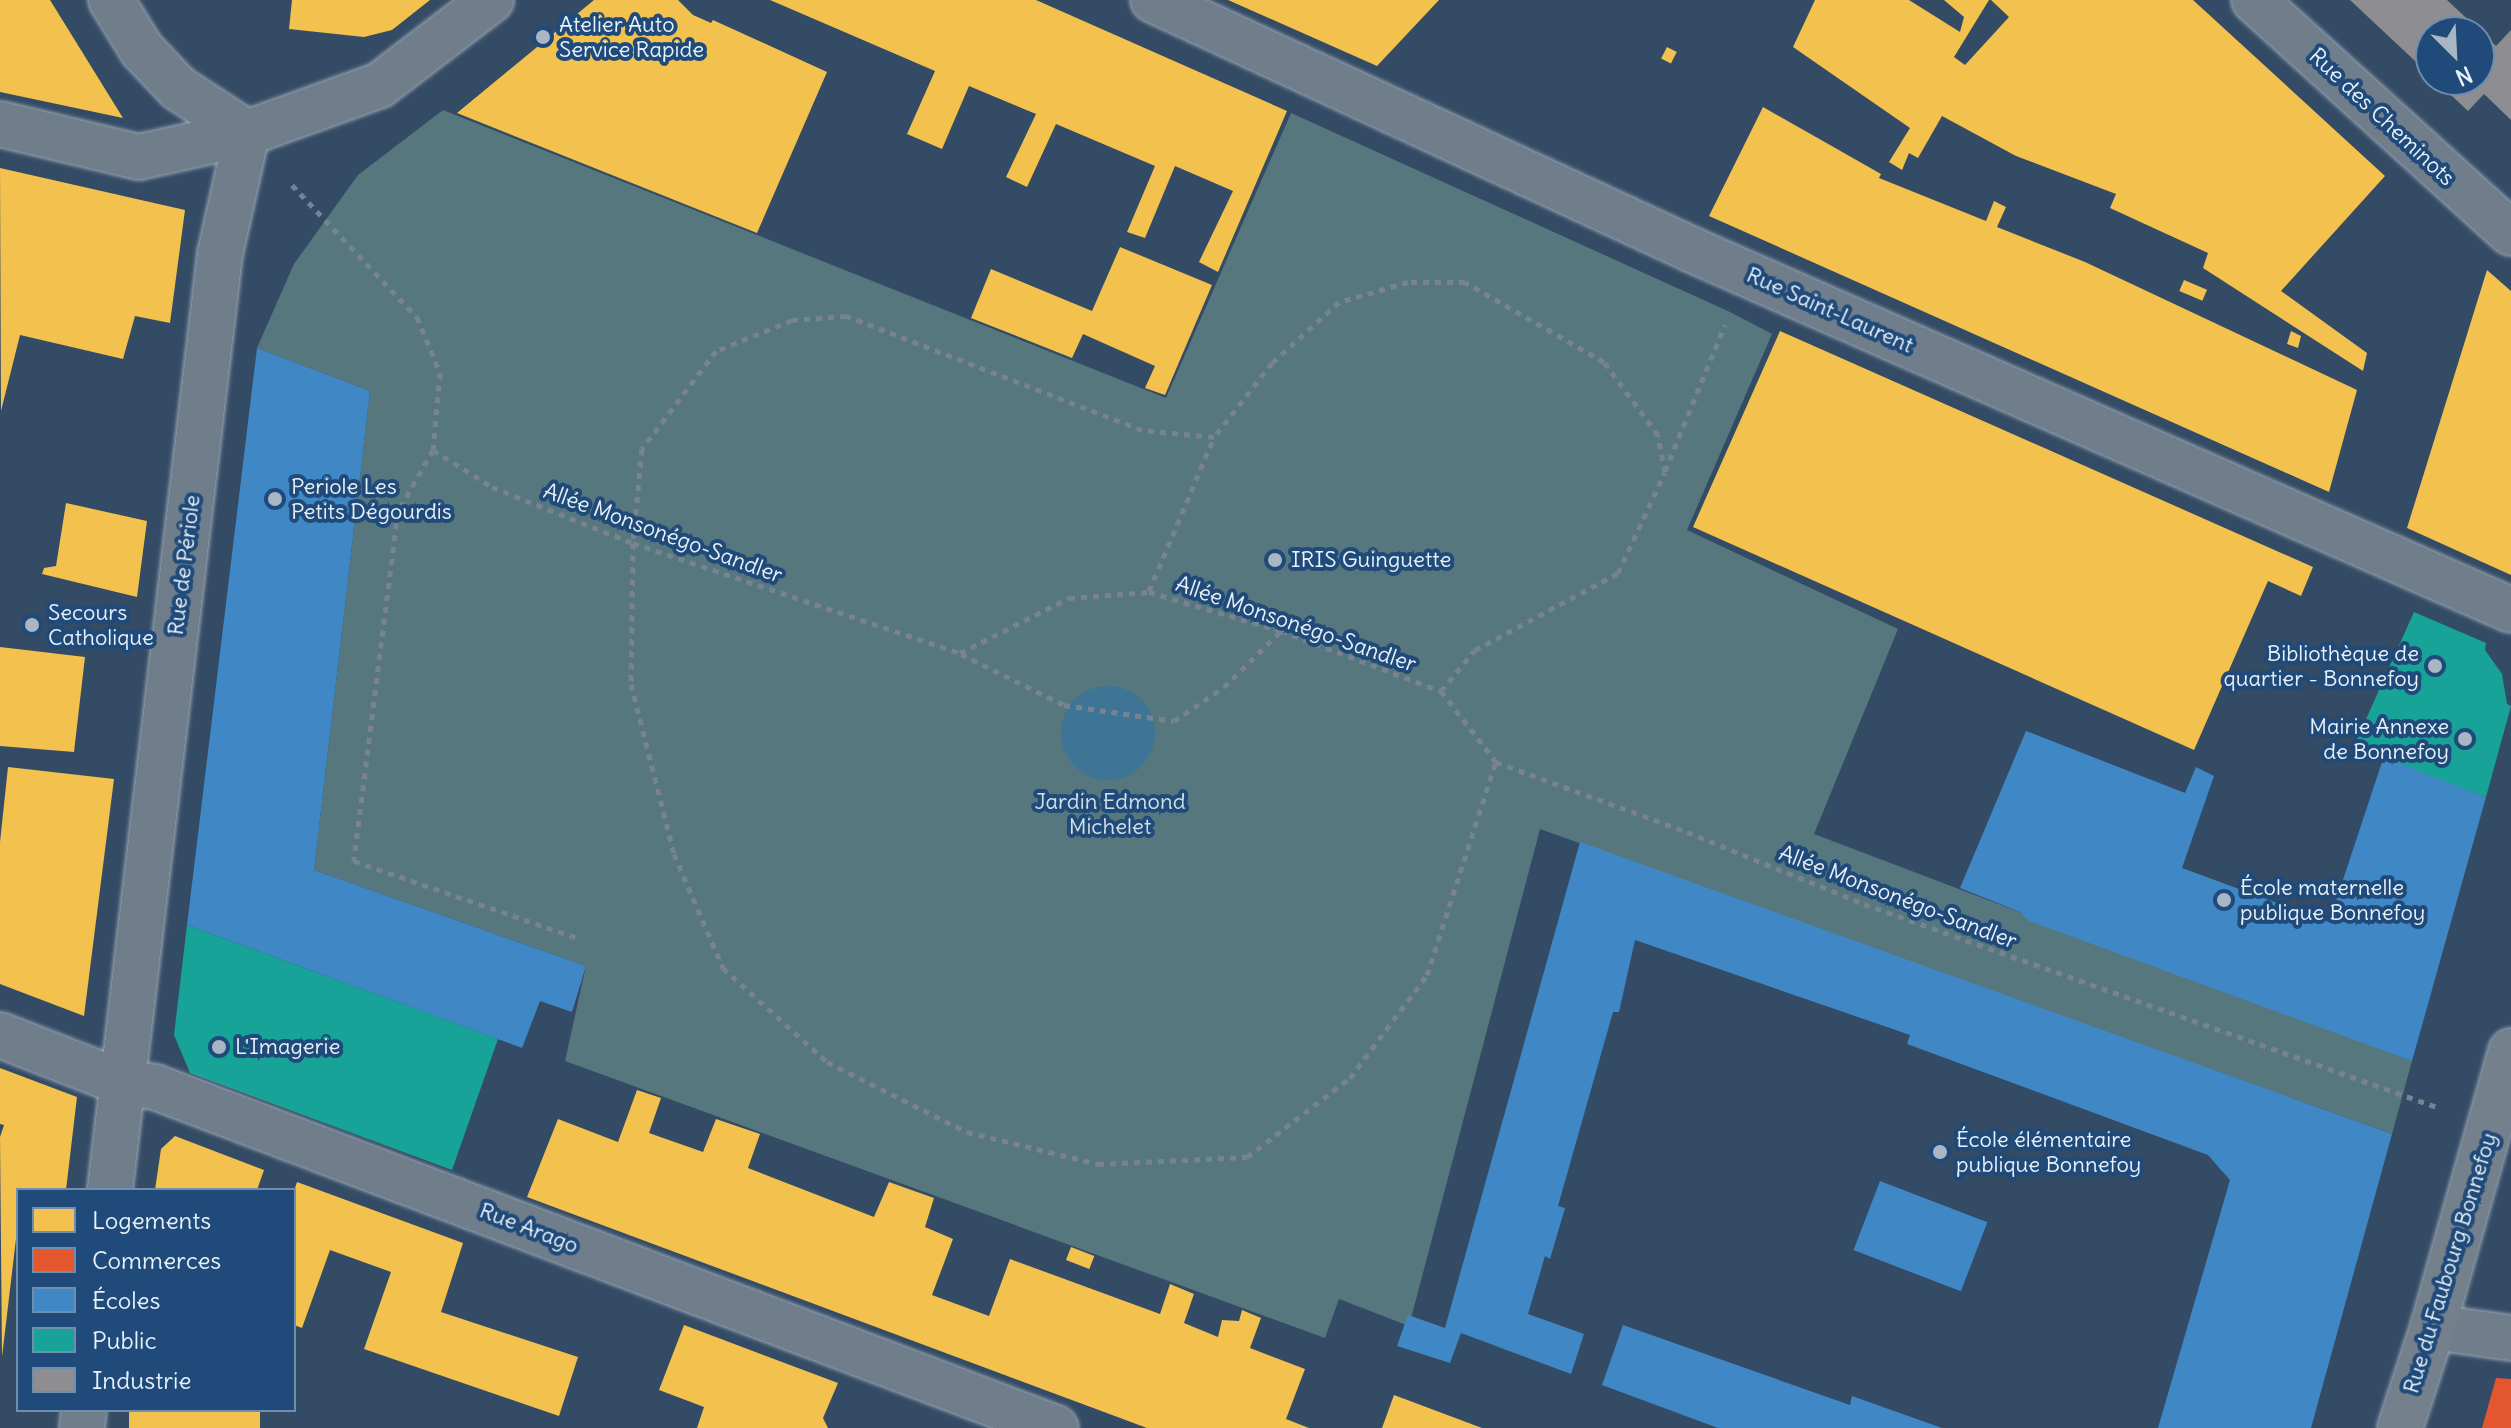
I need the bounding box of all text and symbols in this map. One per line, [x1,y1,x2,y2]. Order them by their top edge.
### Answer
place label: Atelier Auto Service Rapide [559,11,704,62]
north arrow [2415,16,2495,96]
marker: Atelier Auto Service Rapide [534,28,552,46]
street label: Rue des Cheminots [2304,43,2460,191]
text: N [2451,60,2477,92]
street label: Rue Saint-Laurent [1743,261,1917,359]
place label: Periole Les Petits Dégourdis [291,473,452,524]
street label: Allée Monsonégo-Sandler [540,477,786,589]
marker: Periole Les Petits Dégourdis [266,490,284,508]
street label: Rue de Périole [162,493,206,637]
place label: IRIS Guinguette [1291,547,1451,573]
marker: IRIS Guinguette [1266,551,1284,569]
street label: Allée Monsonégo-Sandler [1172,570,1420,678]
place label: Secours Catholique [48,599,154,650]
marker: Secours Catholique [23,616,41,634]
place label: Bibliothèque de quartier - Bonnefoy [2224,640,2419,692]
marker: Bibliothèque de quartier - Bonnefoy [2426,657,2444,675]
place label: Mairie Annexe de Bonnefoy [2309,713,2449,764]
marker: Mairie Annexe de Bonnefoy [2456,730,2474,748]
park label: Jardin Edmond Michelet [1034,788,1186,840]
street label: Allée Monsonégo-Sandler [1775,839,2021,955]
place label: École maternelle publique Bonnefoy [2240,874,2425,926]
marker: École maternelle publique Bonnefoy [2215,891,2233,909]
place label: L'Imagerie [235,1034,340,1060]
marker: L'Imagerie [210,1038,228,1056]
place label: École élémentaire publique Bonnefoy [1956,1126,2141,1178]
street label: Rue du Faubourg Bonnefoy [2398,1130,2502,1396]
marker: École élémentaire publique Bonnefoy [1931,1143,1949,1161]
legend [16,1188,296,1412]
street label: Rue Arago [476,1197,582,1259]
text: Logements [92,1205,211,1235]
text: Commerces [92,1245,221,1275]
text: Écoles [92,1285,160,1315]
text: Public [92,1325,157,1355]
text: Industrie [92,1365,191,1395]

